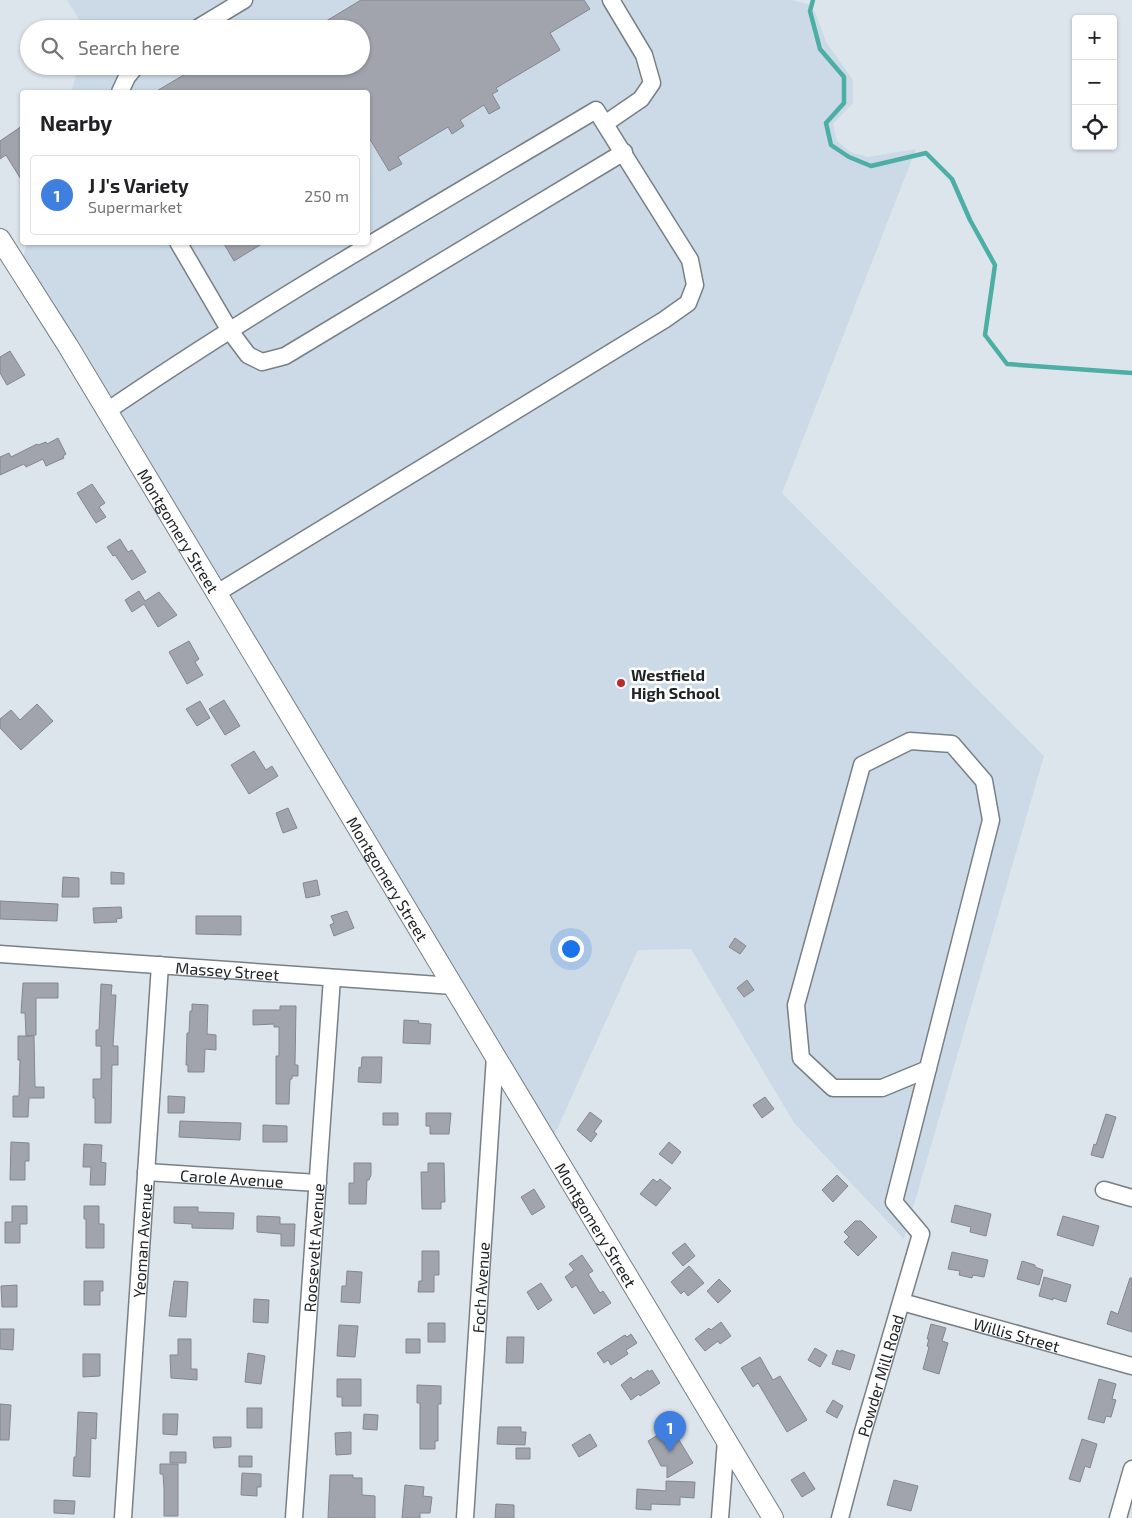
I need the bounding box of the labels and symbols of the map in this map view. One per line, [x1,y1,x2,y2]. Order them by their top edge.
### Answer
street label: Montgomery Street [134,465,224,596]
place label: Westfield High School [631,665,721,702]
marker: Westfield High School [615,677,627,689]
street label: Montgomery Street [344,813,433,944]
your location [558,936,584,962]
street label: Massey Street [175,957,280,983]
street label: Montgomery Street [552,1159,641,1290]
street label: Carole Avenue [180,1165,284,1190]
street label: Yeoman Avenue [128,1183,155,1298]
street label: Roosevelt Avenue [299,1183,327,1313]
street label: Foch Avenue [468,1241,492,1334]
street label: Powder Mill Road [853,1312,906,1439]
street label: Willis Street [971,1313,1062,1355]
pin: 1 [654,1411,686,1452]

